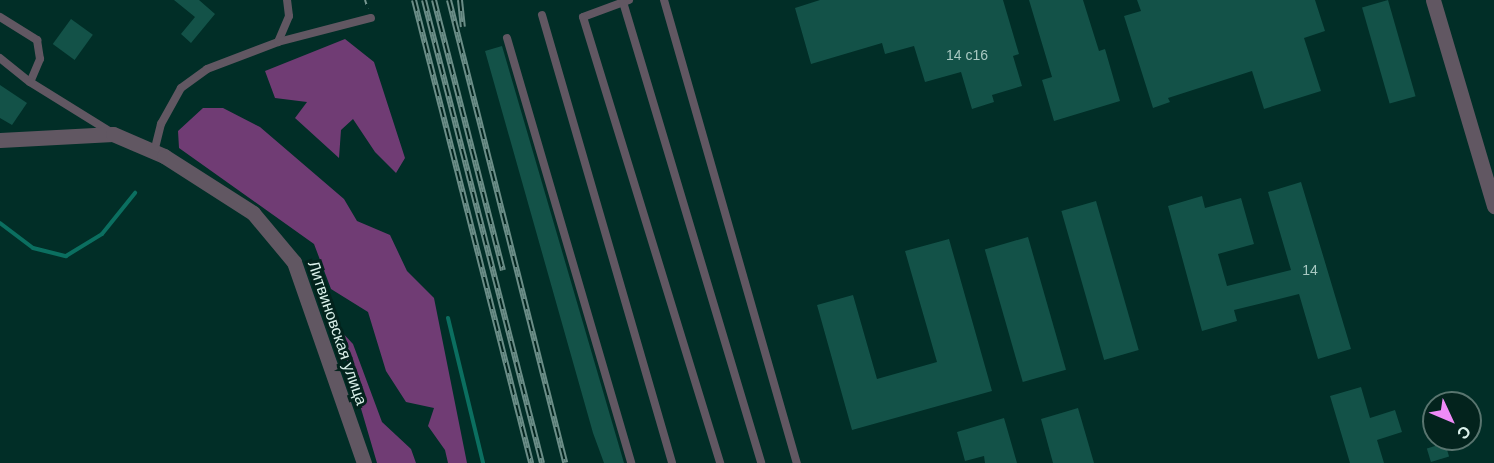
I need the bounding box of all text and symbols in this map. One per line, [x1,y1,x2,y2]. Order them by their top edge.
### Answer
house number: 14 с16 [946,47,988,63]
street label: Литвиновская улица [303,258,371,408]
house number: 14 [1302,262,1318,278]
north arrow [1422,391,1482,451]
text: С [1454,422,1474,443]

